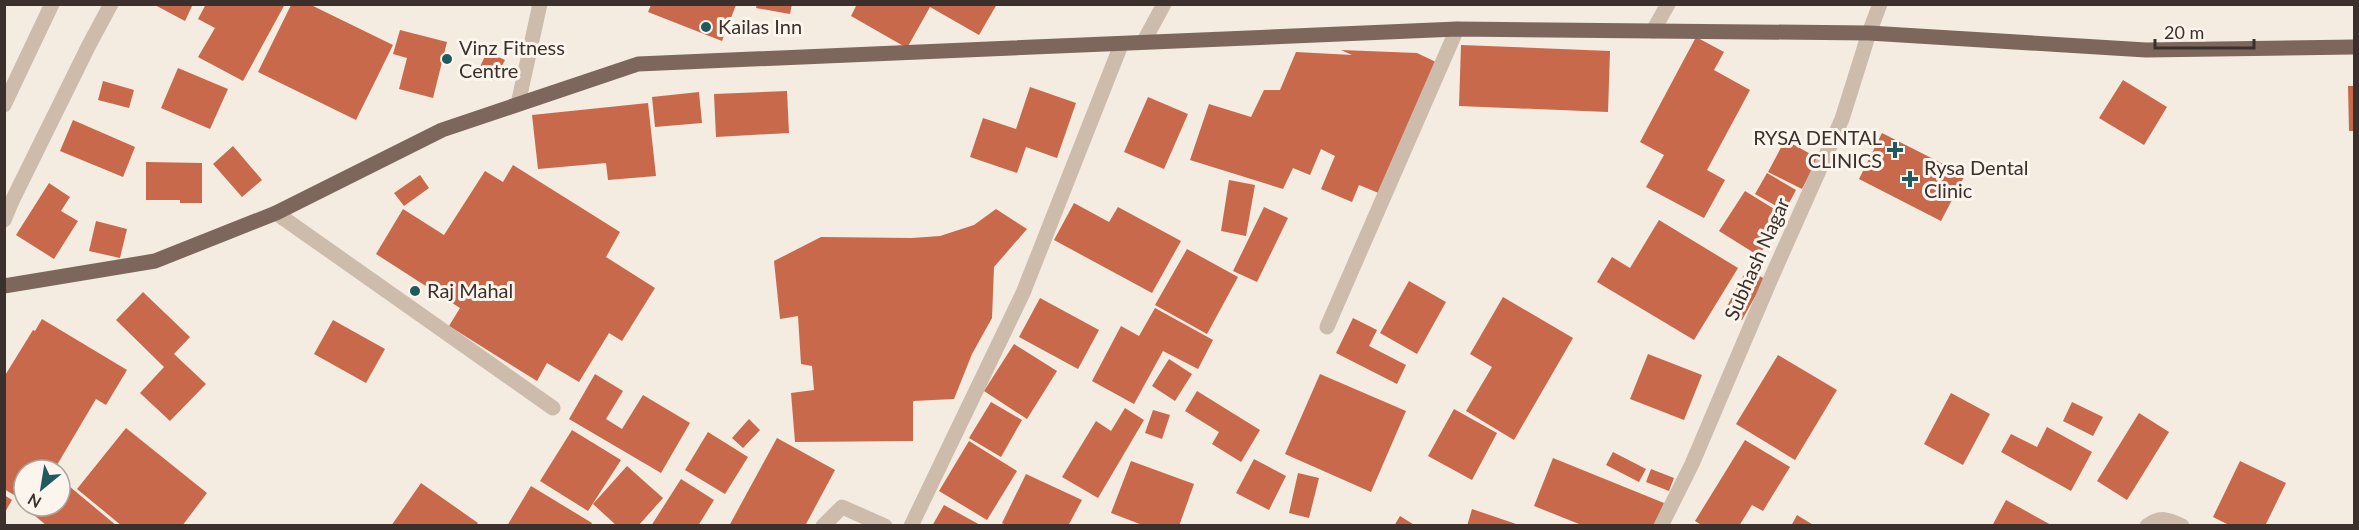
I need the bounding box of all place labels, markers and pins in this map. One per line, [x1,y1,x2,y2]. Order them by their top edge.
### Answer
place label: Kailas Inn [718,14,802,38]
marker: Kailas Inn [699,20,713,34]
place label: Vinz Fitness Centre [459,35,565,82]
marker: Vinz Fitness Centre [440,52,454,66]
place label: RYSA DENTAL CLINICS [1753,125,1882,172]
marker: RYSA DENTAL CLINICS [1886,141,1904,159]
place label: Rysa Dental Clinic [1924,155,2029,202]
marker: Rysa Dental Clinic [1901,170,1919,188]
place label: Raj Mahal [427,278,513,302]
marker: Raj Mahal [408,284,422,298]

